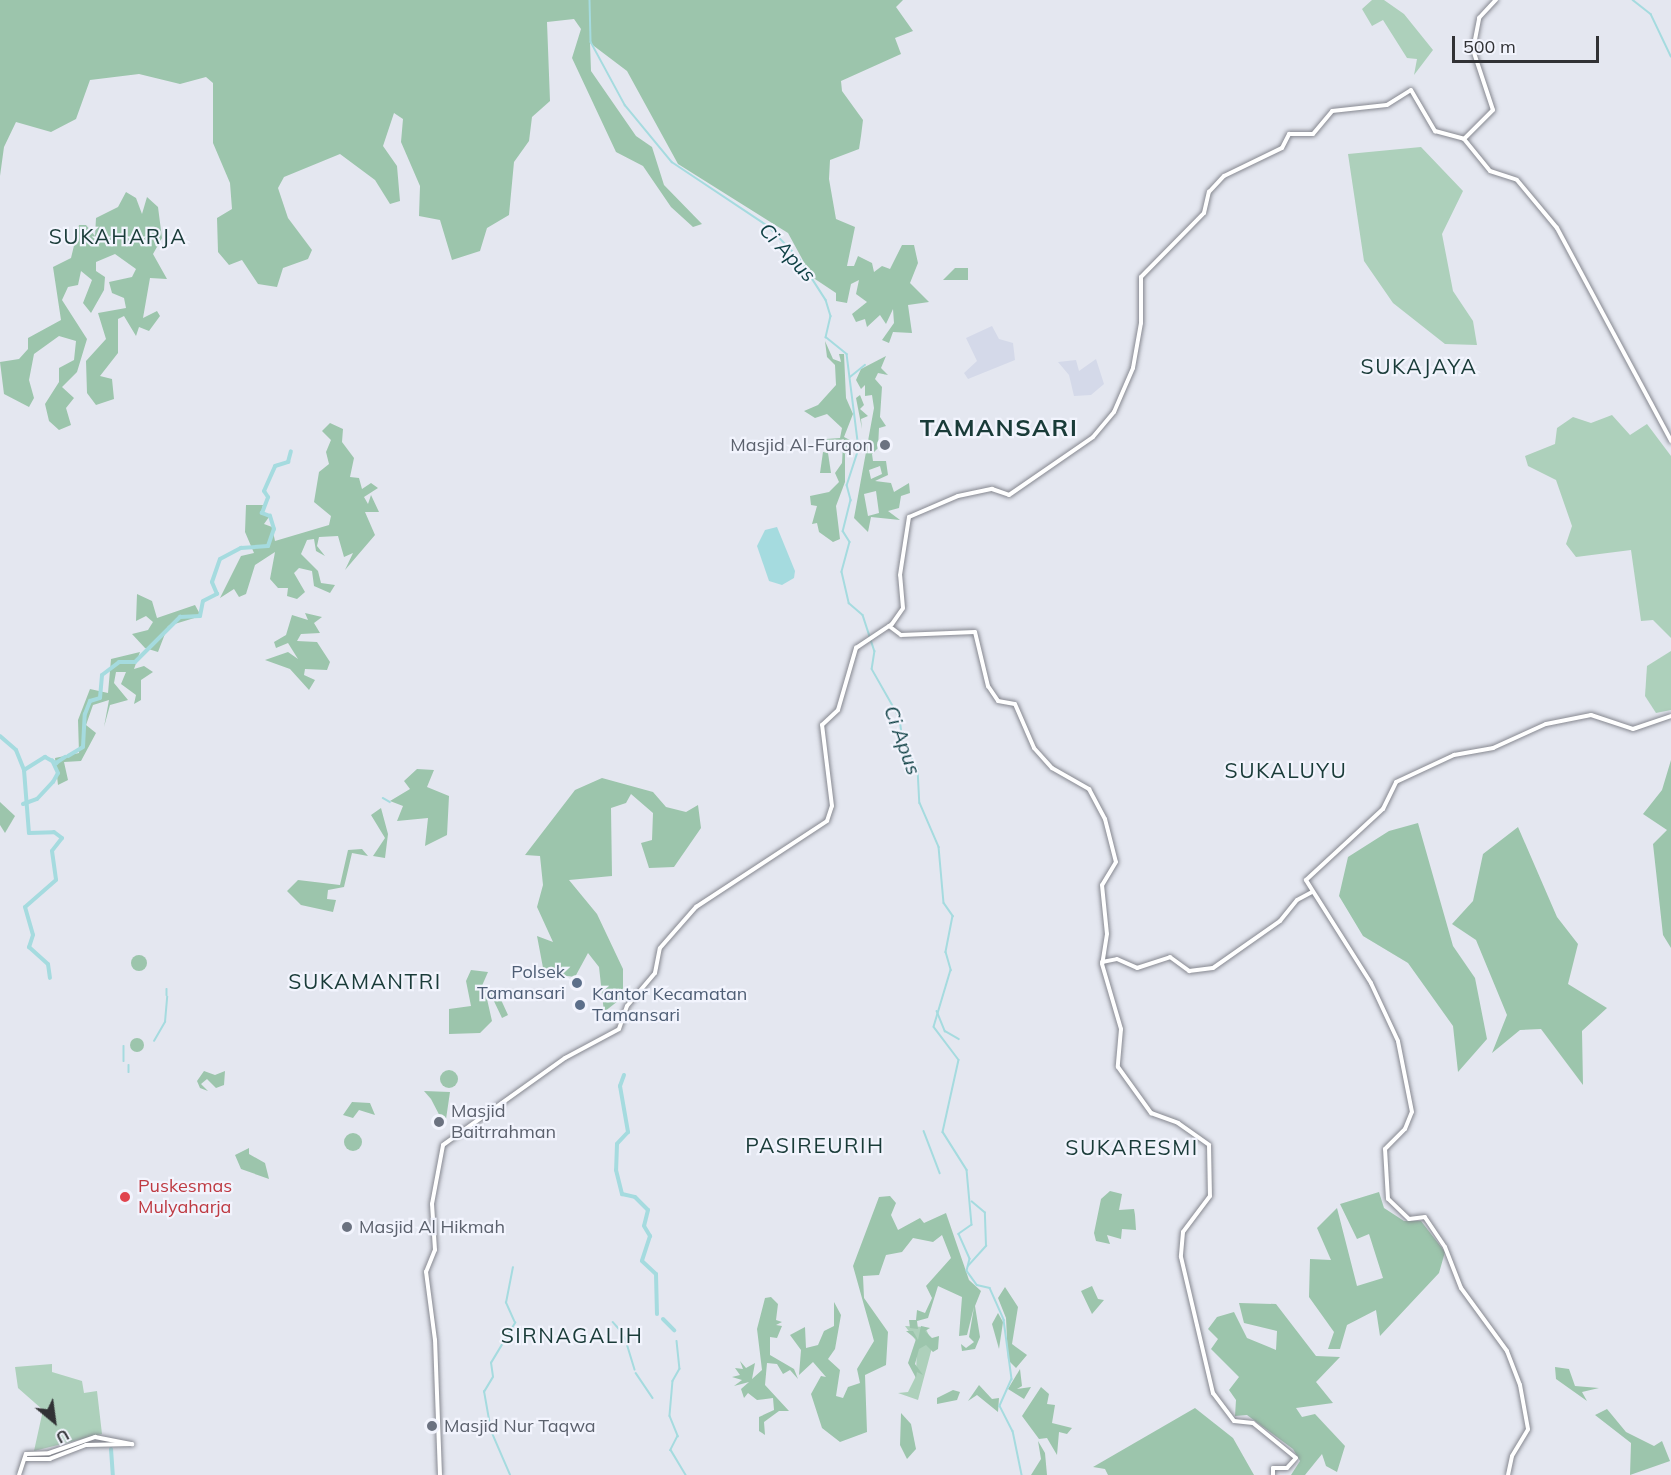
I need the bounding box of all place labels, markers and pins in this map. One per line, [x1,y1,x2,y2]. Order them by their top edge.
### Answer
place label: Masjid Al-Furqon [730,434,873,456]
marker: Masjid Al-Furqon [878,438,892,452]
place label: Polsek Tamansari [477,962,565,1004]
marker: Polsek Tamansari [570,976,584,990]
place label: Kantor Kecamatan Tamansari [592,984,747,1026]
marker: Kantor Kecamatan Tamansari [573,998,587,1012]
place label: Masjid Baitrrahman [451,1101,556,1144]
marker: Masjid Baitrrahman [432,1115,446,1129]
place label: Puskesmas Mulyaharja [138,1176,232,1218]
marker: Puskesmas Mulyaharja [116,1188,134,1206]
place label: Masjid Al Hikmah [359,1216,505,1238]
marker: Masjid Al Hikmah [340,1220,354,1234]
place label: Masjid Nur Taqwa [444,1415,596,1437]
marker: Masjid Nur Taqwa [425,1419,439,1433]

